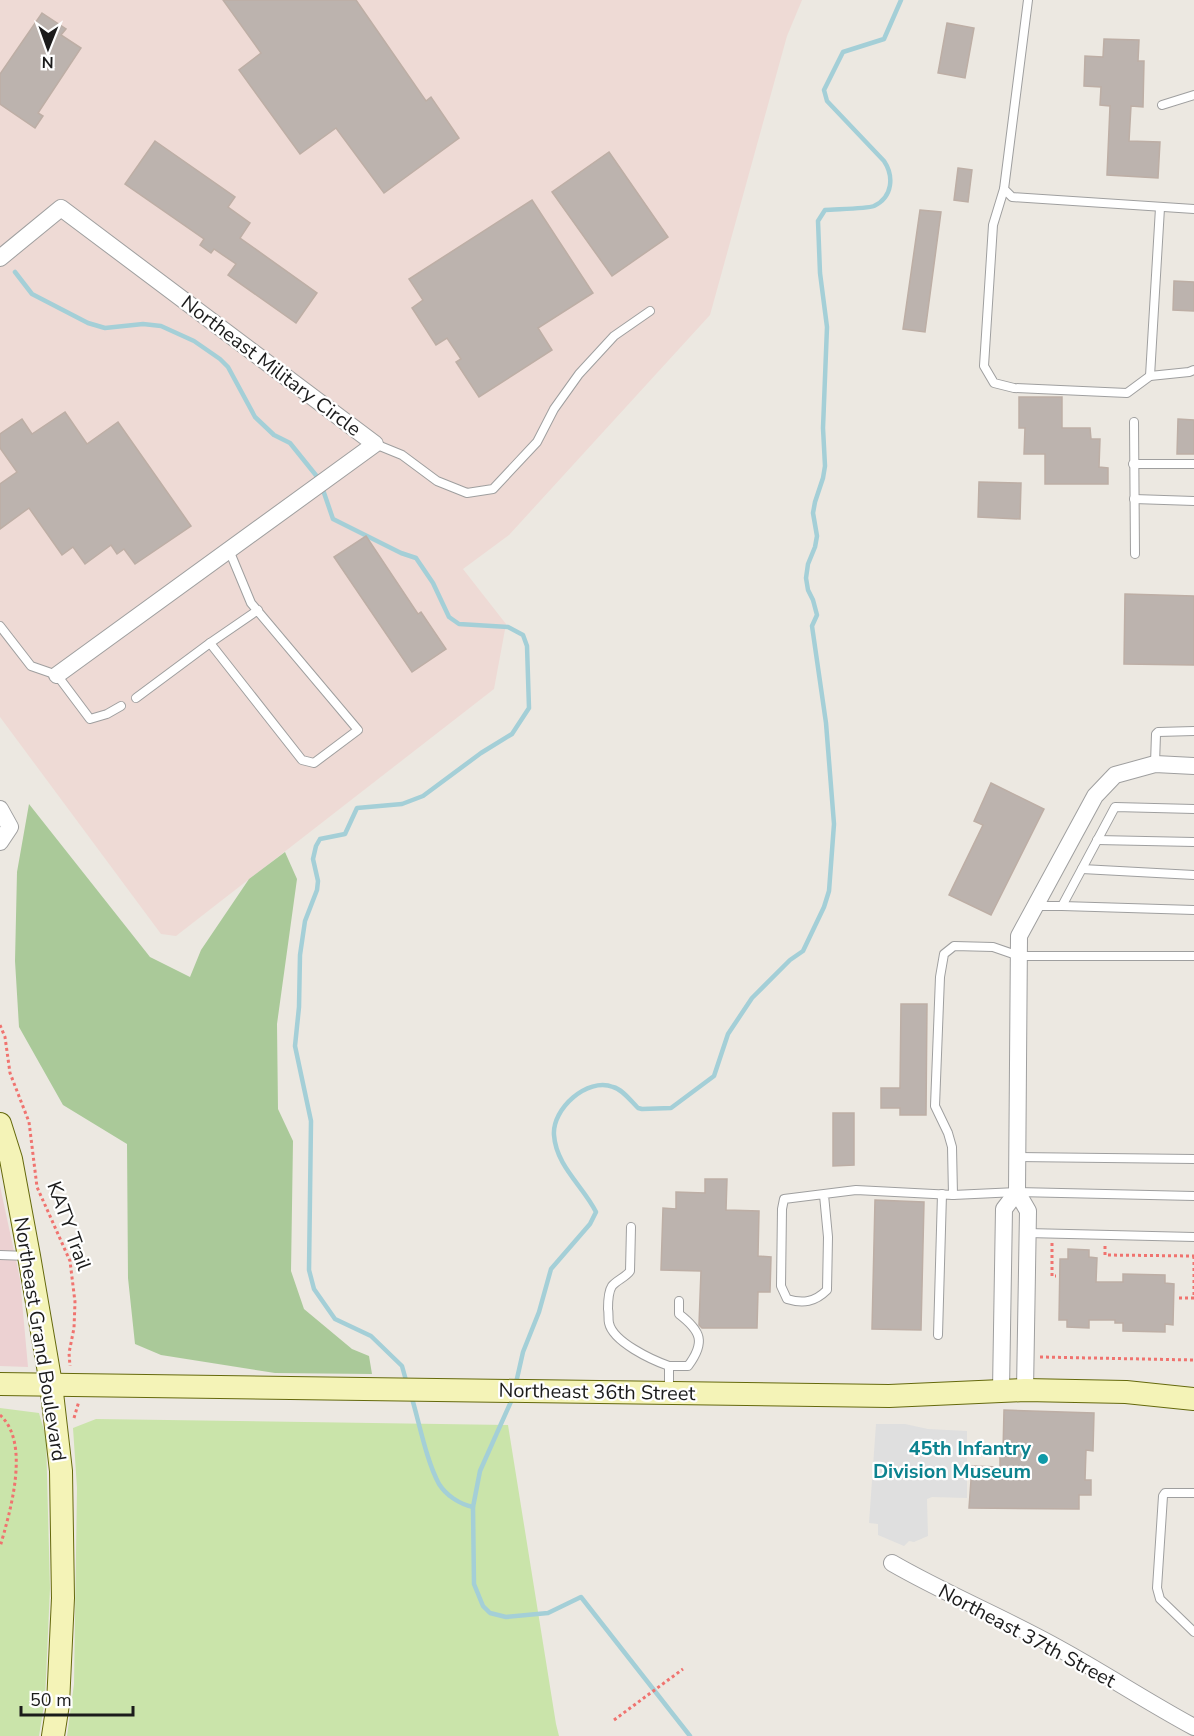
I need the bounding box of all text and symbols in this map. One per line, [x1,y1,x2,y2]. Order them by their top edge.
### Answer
north arrow [18,18,78,78]
text: N [42,51,54,73]
street label: Northeast Military Circle [175,289,367,443]
street label: KATY Trail [40,1178,98,1274]
street label: Northeast Grand Boulevard [7,1215,73,1463]
street label: Northeast 36th Street [498,1377,697,1407]
place label: 45th Infantry Division Museum [873,1435,1031,1485]
marker: 45th Infantry Division Museum [1036,1452,1050,1466]
street label: Northeast 37th Street [934,1578,1121,1695]
scale bar [21,1679,134,1717]
text: 50 m [30,1688,72,1712]

